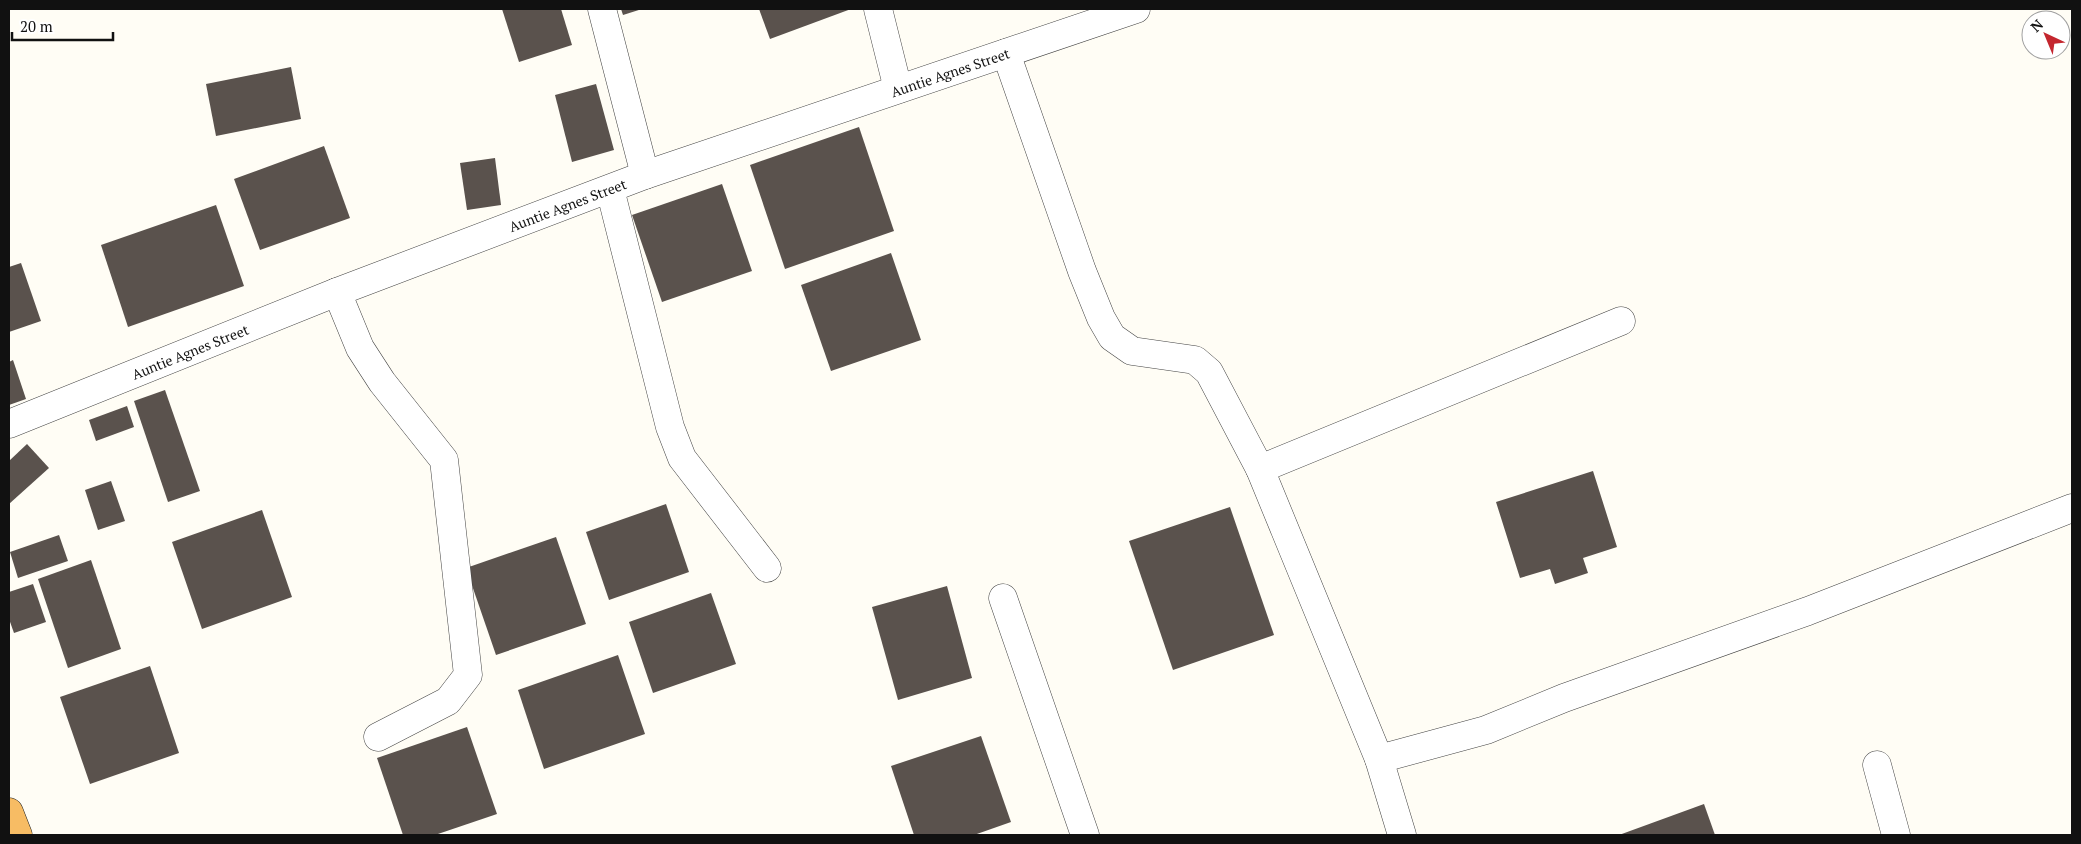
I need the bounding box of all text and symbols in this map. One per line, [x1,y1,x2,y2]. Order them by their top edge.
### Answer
scale bar [12,10,114,42]
north arrow [2021,10,2071,60]
text: N [2026,15,2047,36]
text: 20 m [20,16,53,36]
street label: Auntie Agnes Street [888,43,1013,101]
street label: Auntie Agnes Street [506,173,630,235]
street label: Auntie Agnes Street [129,319,252,383]

